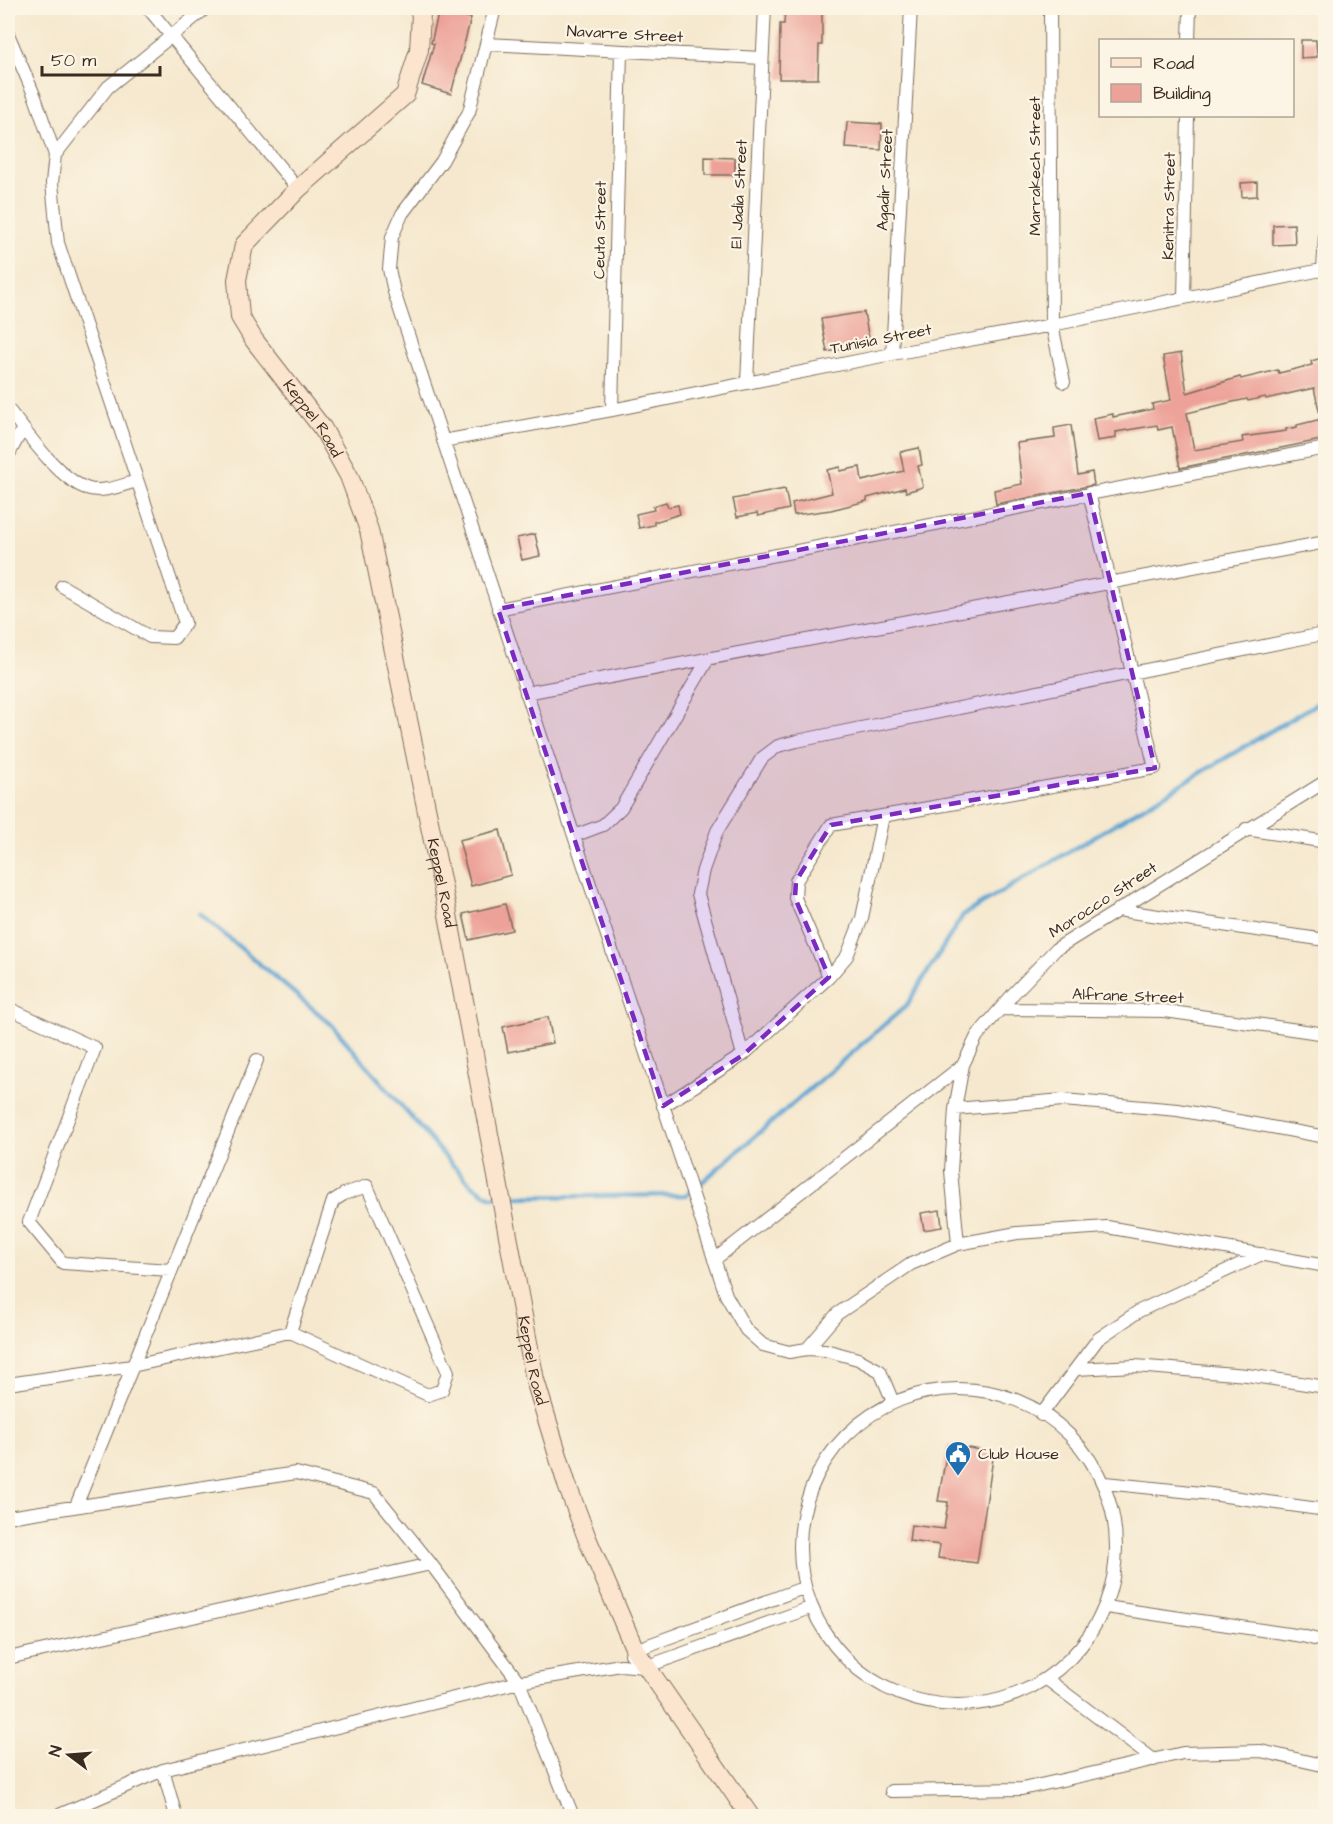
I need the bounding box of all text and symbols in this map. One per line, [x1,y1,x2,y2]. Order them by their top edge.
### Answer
street label: Navarre Street [566,20,684,48]
scale bar [42,39,160,77]
legend [1099,39,1294,117]
text: 50 m [51,48,96,73]
text: Road [1153,51,1194,76]
text: Building [1153,81,1211,107]
street label: Marrakech Street [1024,96,1046,236]
street label: Agadir Street [871,128,900,231]
street label: El Jadia Street [725,138,753,249]
street label: Kenitra Street [1157,151,1181,260]
street label: Ceuta Street [588,180,612,279]
street label: Tunisia Street [828,318,934,360]
street label: Keppel Road [278,375,348,461]
street label: Keppel Road [422,836,461,929]
street label: Morocco Street [1045,856,1162,943]
street label: Alfrane Street [1072,983,1185,1009]
street label: Keppel Road [512,1314,553,1407]
public building icon: Club House [943,1439,973,1477]
place label: Club House [978,1443,1059,1465]
north arrow [39,1725,99,1785]
text: N [44,1743,67,1759]

